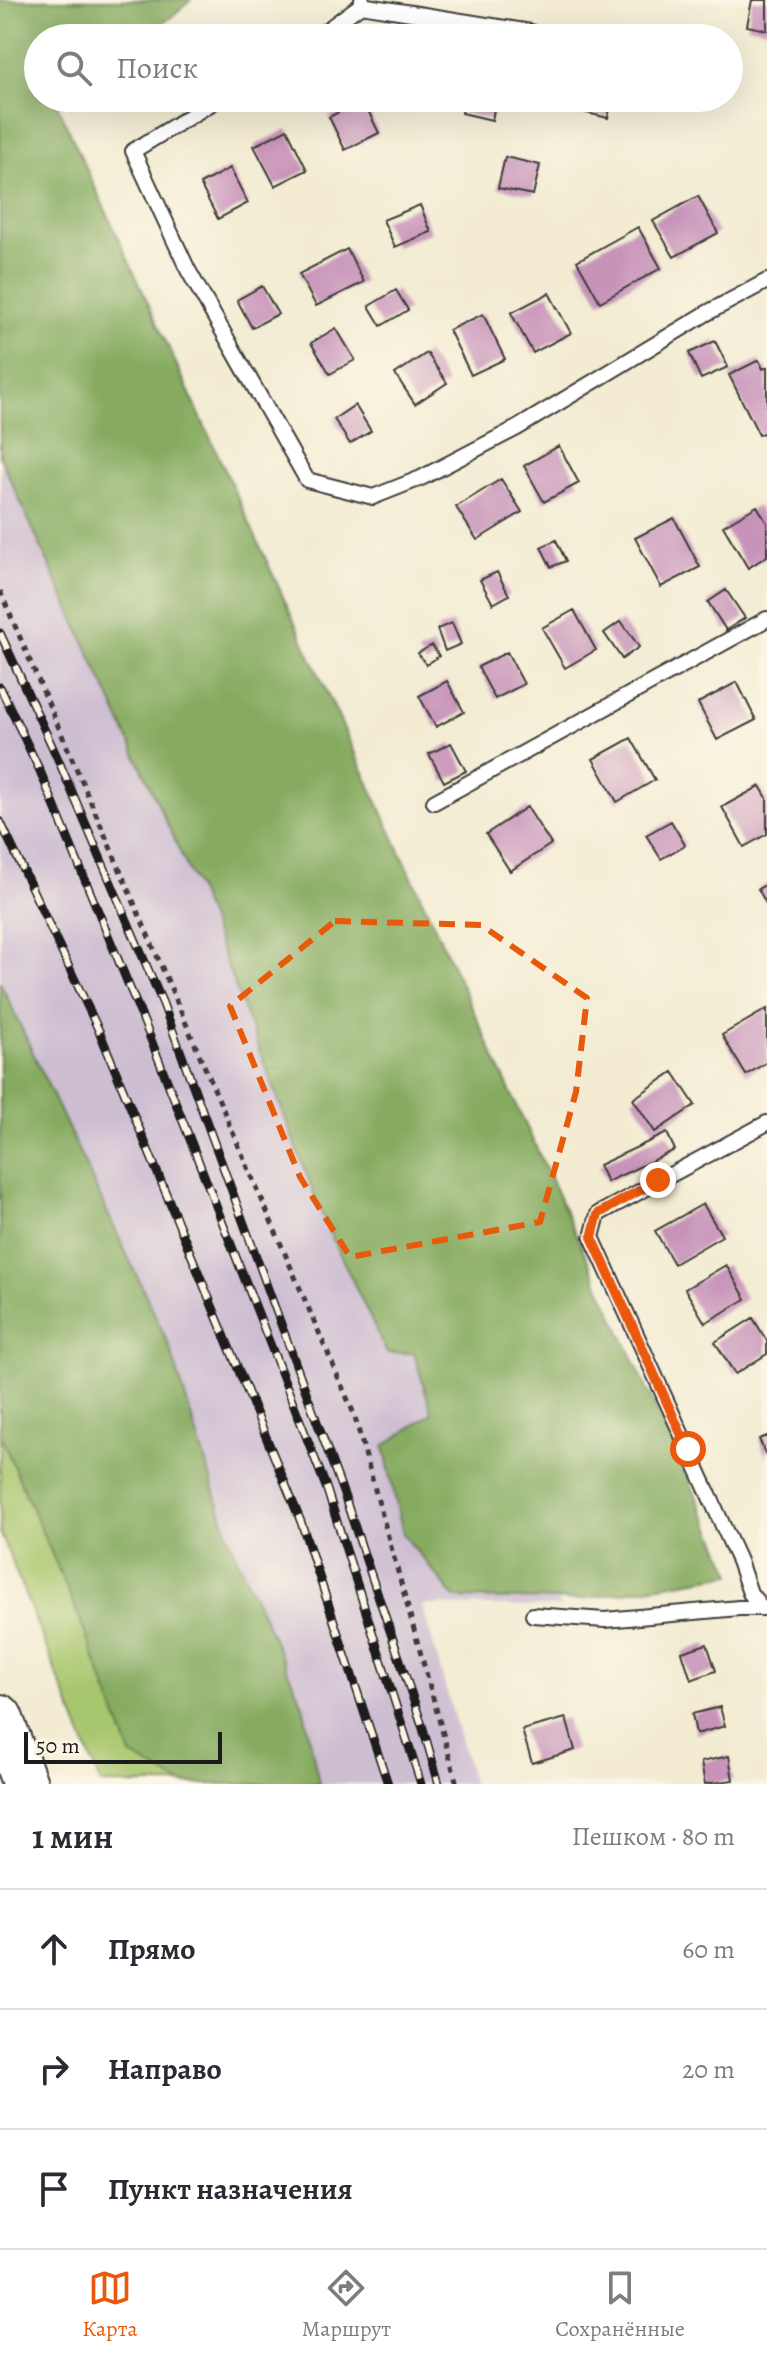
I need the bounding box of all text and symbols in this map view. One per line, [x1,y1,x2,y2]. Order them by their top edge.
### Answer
search box [24,24,743,112]
icon: search [52,46,96,90]
text: Поиск [116,48,198,88]
route end [640,1162,676,1198]
route start [670,1431,706,1467]
scale bar [24,1728,222,1764]
text: 50 m [36,1731,80,1761]
text: 1 мин [32,1813,113,1860]
text: Пешком · 80 m [572,1819,735,1854]
icon: ahead [32,1927,76,1971]
text: Прямо [108,1929,195,1969]
text: 60 m [682,1932,735,1967]
icon: right [32,2047,76,2091]
text: Направо [108,2049,222,2089]
text: 20 m [682,2052,735,2087]
icon: arrive [32,2167,76,2211]
text: Пункт назначения [108,2169,353,2209]
tab: Карта [82,2266,138,2344]
tab: Маршрут [302,2266,391,2344]
tab: Сохранённые [555,2266,685,2344]

